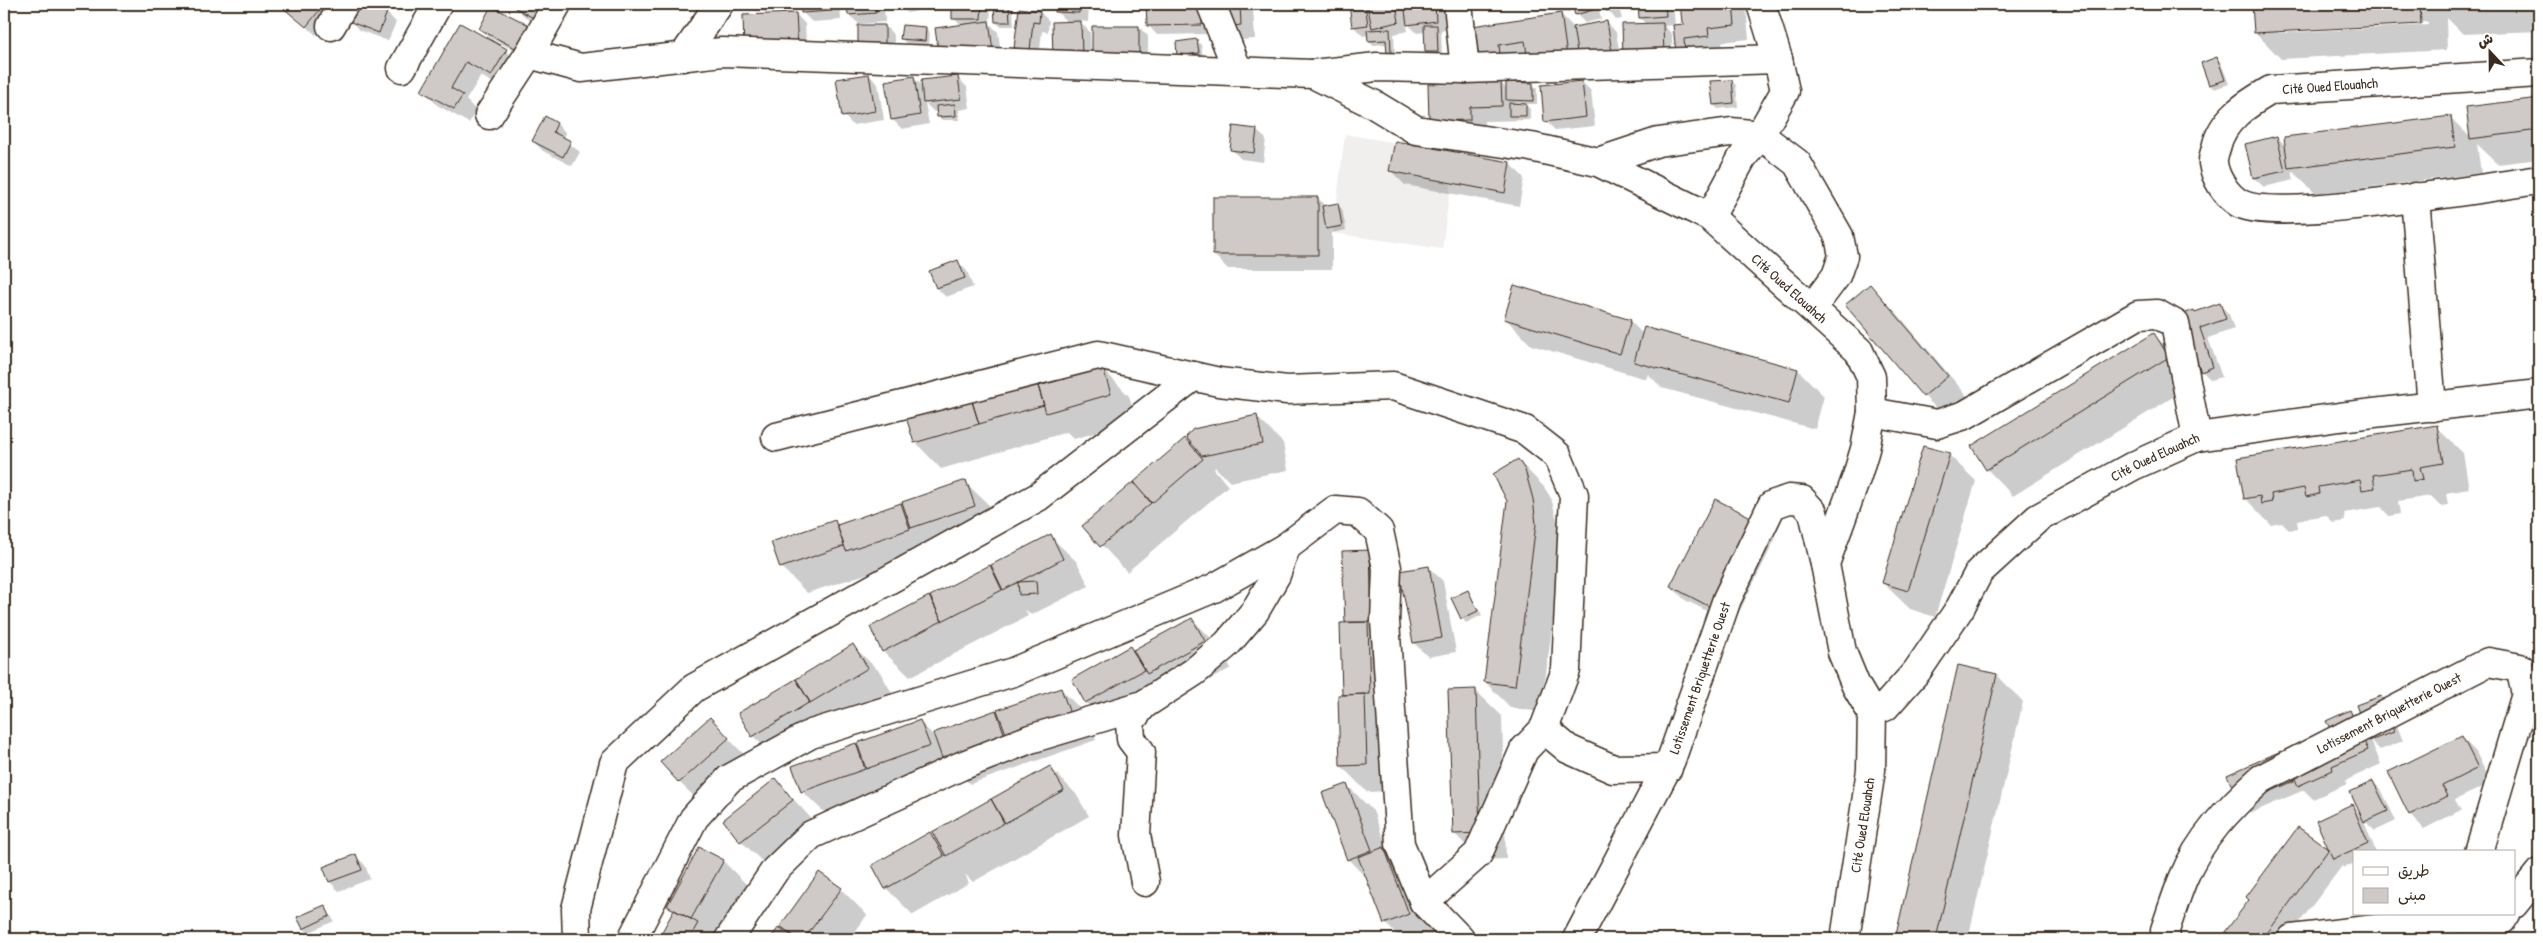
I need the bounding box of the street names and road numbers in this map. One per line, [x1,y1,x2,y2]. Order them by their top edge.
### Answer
street label: Cité Oued Elouahch [2281,73,2379,98]
street label: Cité Oued Elouahch [1747,249,1832,327]
street label: Cité Oued Elouahch [2107,427,2202,486]
street label: Lotissement Briquetterie Ouest [1664,599,1734,756]
street label: Lotissement Briquetterie Ouest [2313,667,2464,758]
street label: Cité Oued Elouahch [1845,776,1879,874]

